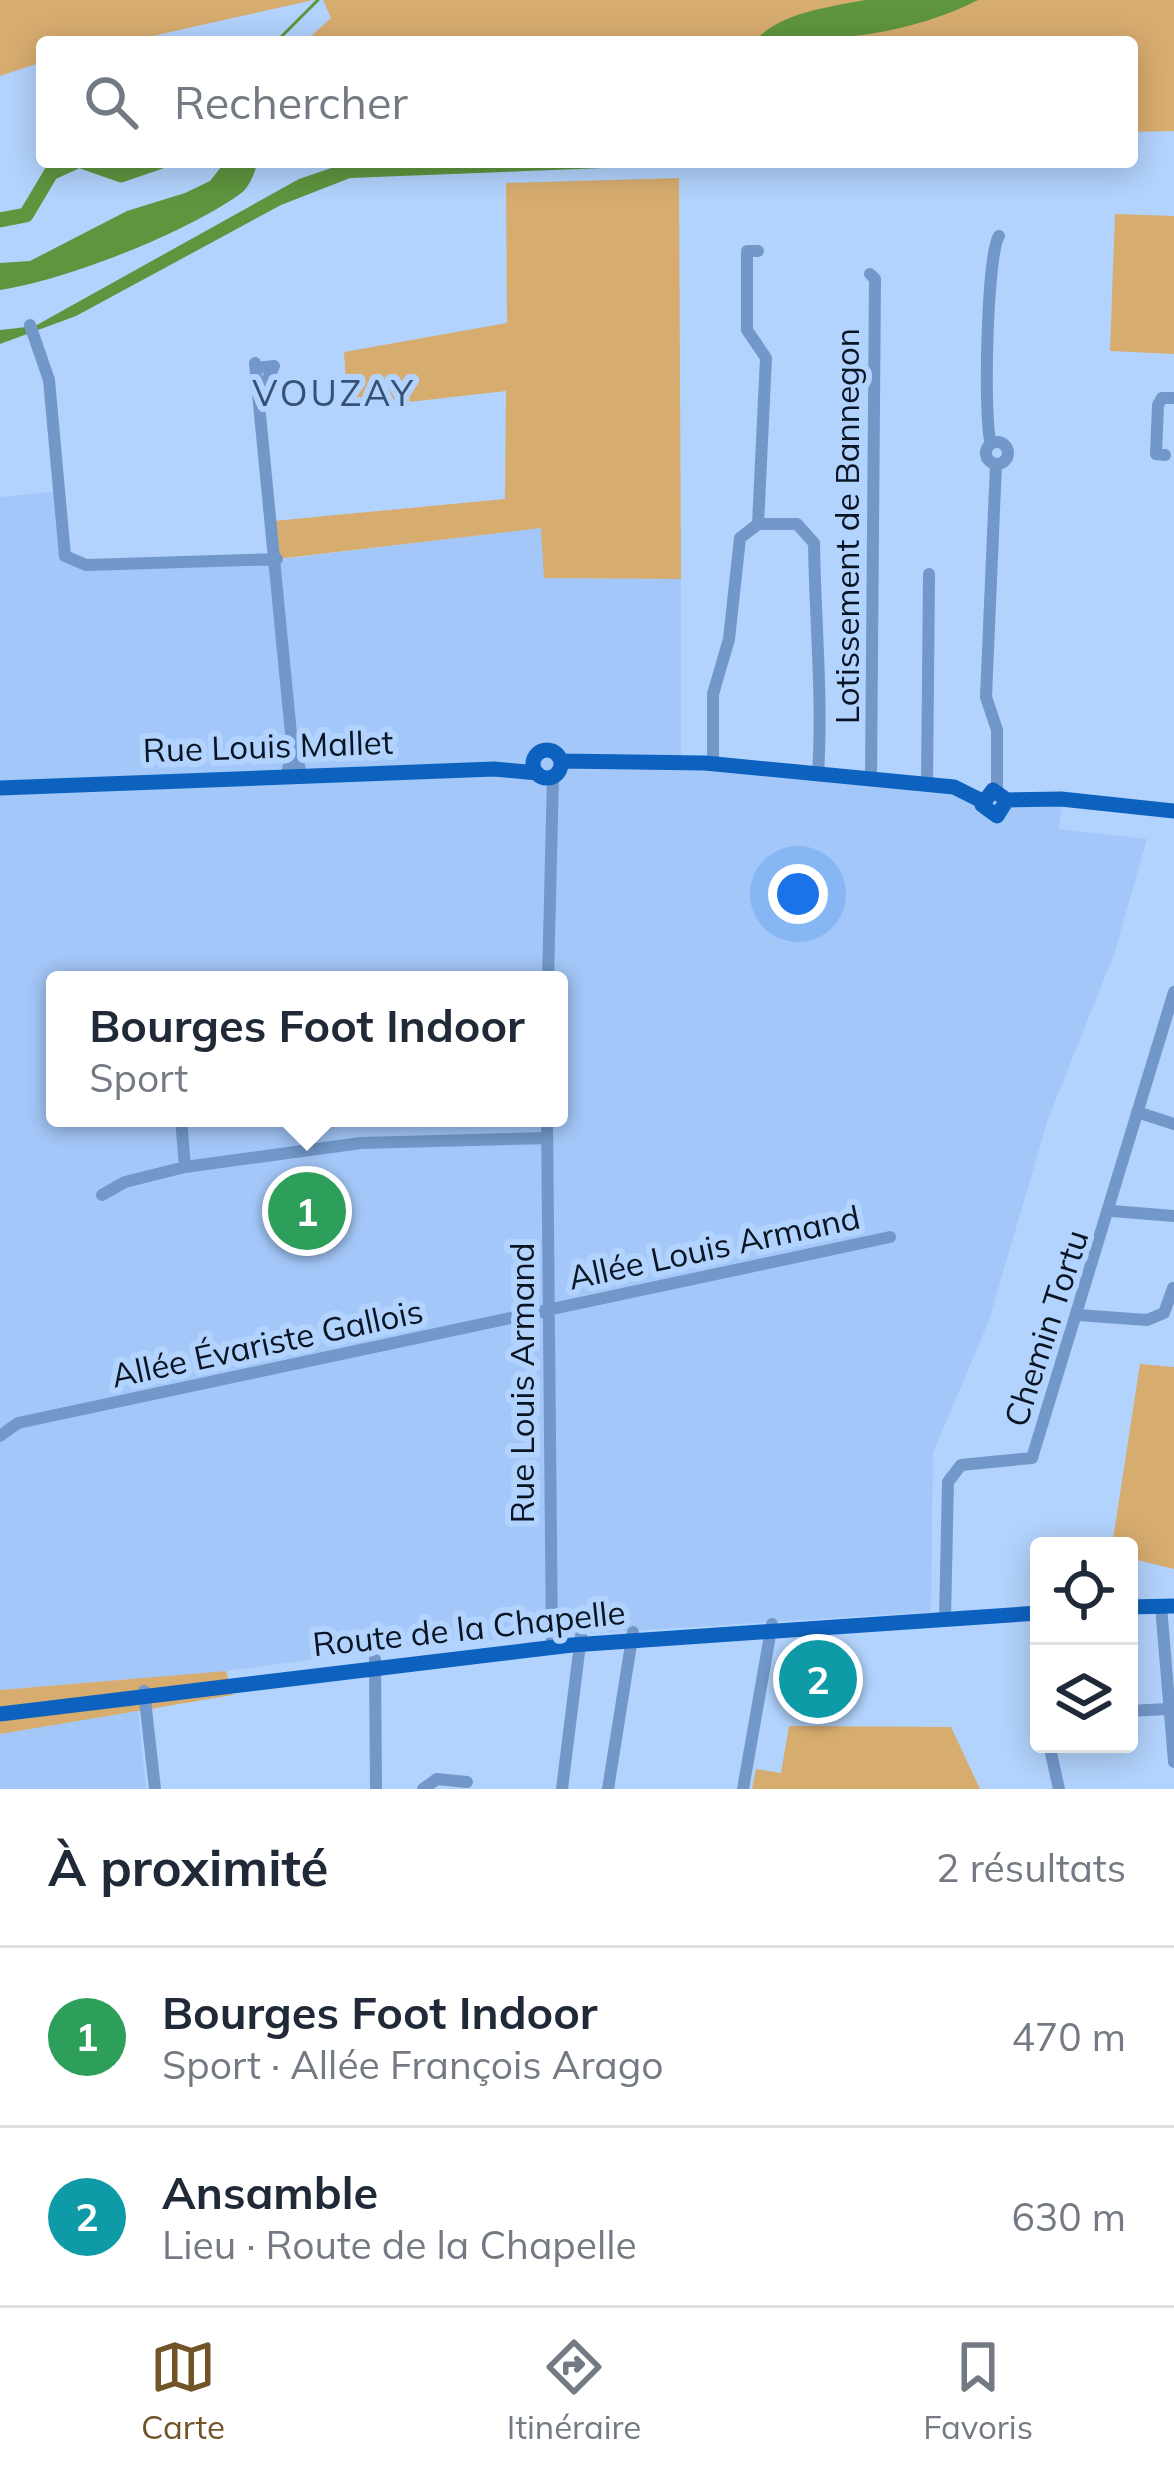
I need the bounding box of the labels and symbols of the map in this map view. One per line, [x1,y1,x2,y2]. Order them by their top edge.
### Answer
street label: Lotissement de Bannegon [826,328,867,724]
district label: VOUZAY [252,370,416,415]
street label: Rue Louis Mallet [142,721,394,770]
your location [768,864,828,924]
pin: 1 [268,1166,346,1256]
street label: Allée Louis Armand [564,1196,863,1297]
street label: Chemin Tortu [994,1224,1097,1431]
street label: Rue Louis Armand [501,1242,542,1524]
street label: Allée Évariste Gallois [107,1289,426,1396]
street label: Route de la Chapelle [311,1591,627,1664]
pin: 2 [779,1634,857,1724]

